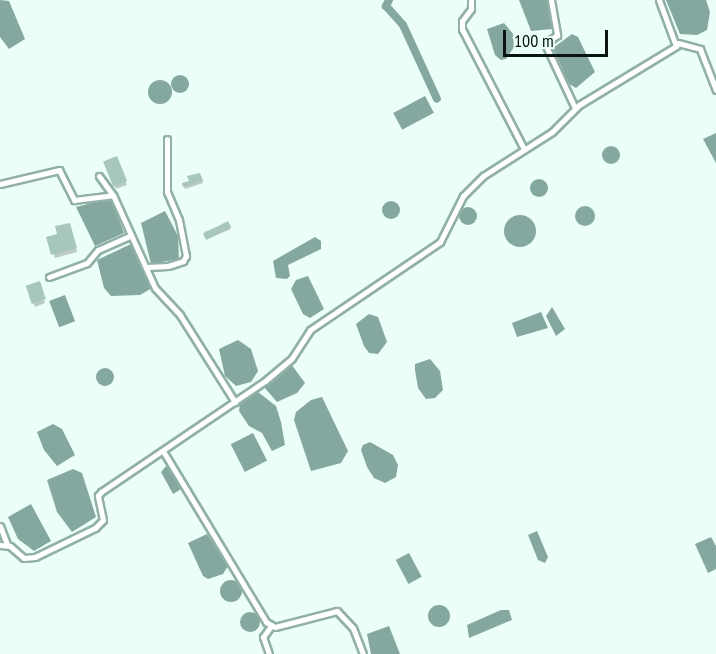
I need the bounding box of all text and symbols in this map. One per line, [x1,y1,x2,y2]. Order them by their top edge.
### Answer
scale bar [506,18,611,56]
text: 100 m [514,29,554,52]

